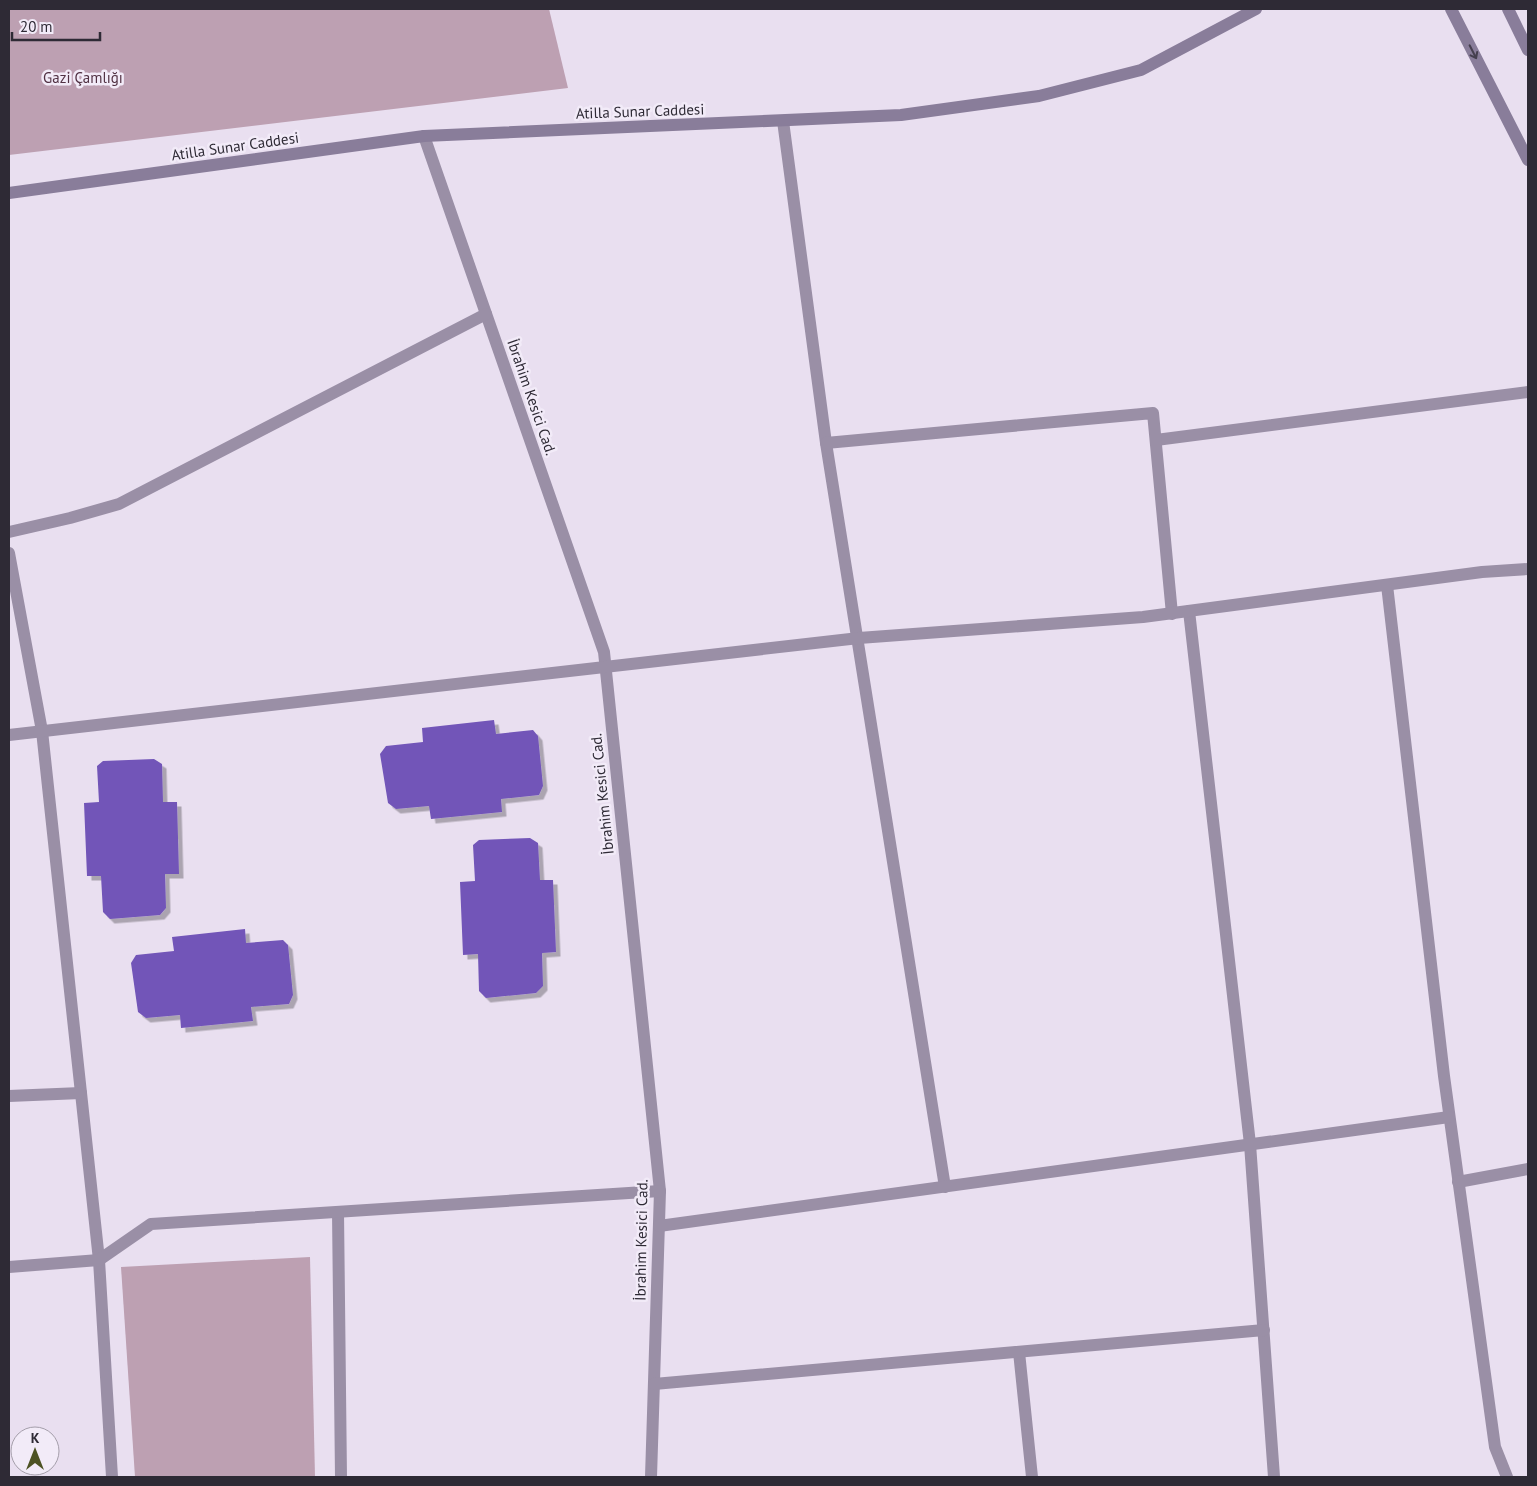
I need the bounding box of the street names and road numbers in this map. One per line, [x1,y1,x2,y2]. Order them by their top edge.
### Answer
street label: Atilla Sunar Caddesi [575,99,705,123]
street label: Atilla Sunar Caddesi [170,128,300,164]
street label: İbrahim Kesici Cad. [503,336,561,458]
street label: İbrahim Kesici Cad. [586,733,618,855]
street label: İbrahim Kesici Cad. [630,1179,652,1301]

